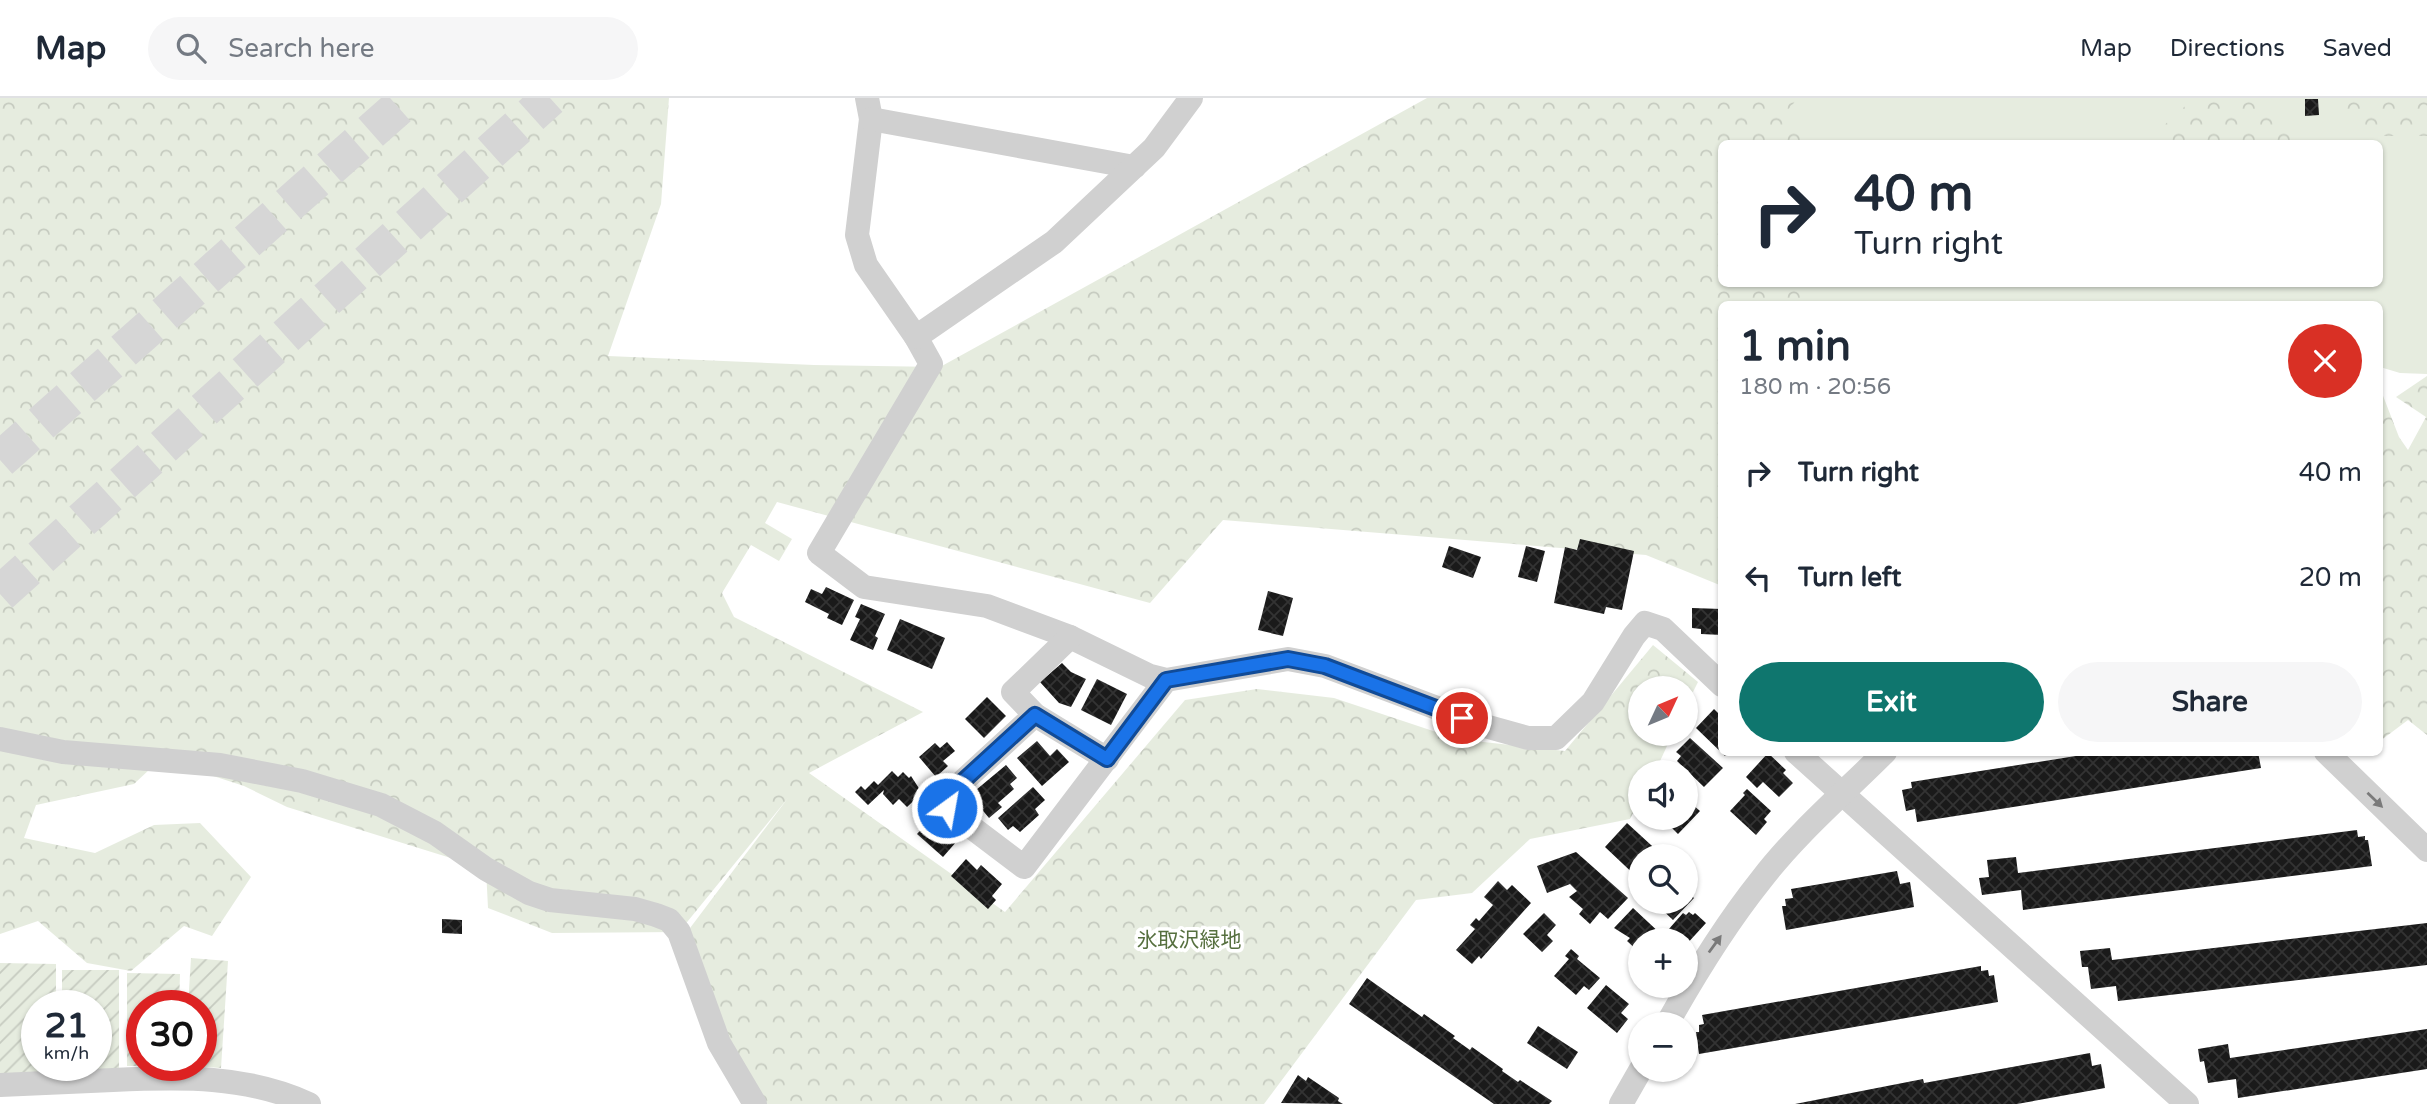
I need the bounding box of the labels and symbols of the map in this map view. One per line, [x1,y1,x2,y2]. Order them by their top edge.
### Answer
north arrow [1628,676,1698,746]
pin [1432,688,1492,748]
position arrow [910,771,984,845]
one-way arrow [2366,791,2383,807]
park label: 氷取沢緑地 [1137,928,1242,953]
one-way arrow [1707,935,1721,953]
speed limit sign: 30 [126,990,217,1081]

